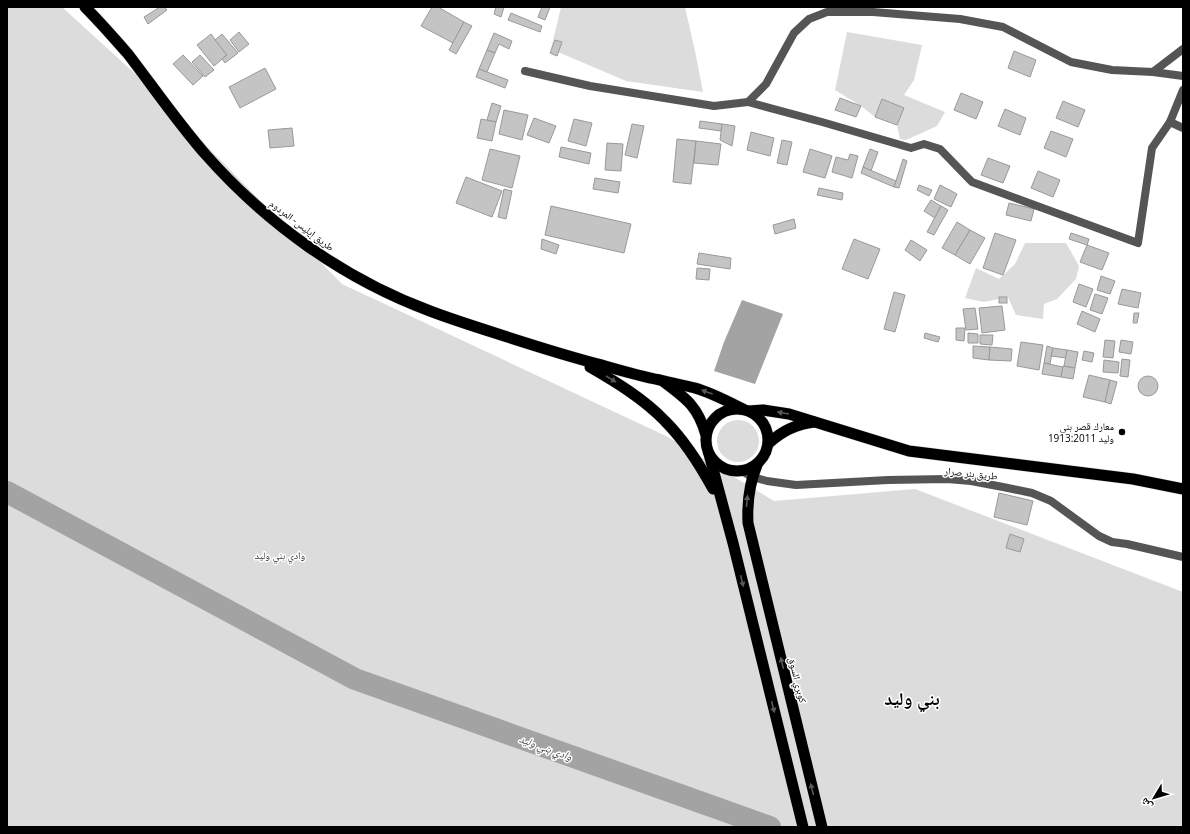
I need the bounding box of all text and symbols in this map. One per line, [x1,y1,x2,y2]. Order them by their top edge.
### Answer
street label: طريق إيليس- المردوم [266,196,337,255]
one-way arrow [606,375,616,383]
one-way arrow [701,389,713,395]
one-way arrow [777,409,789,415]
place label: معارك قصر بني وليد 1913:2011 [1048,419,1114,445]
marker: معارك قصر بني وليد 1913:2011 [1117,427,1127,437]
street label: طريق بئر صرار [943,463,999,483]
one-way arrow [744,495,751,507]
park label: وادي بني وليد [255,548,305,564]
one-way arrow [739,575,745,587]
street label: كوبري السوق [784,656,810,705]
one-way arrow [778,657,784,669]
district label: بني وليد [884,686,940,713]
one-way arrow [771,701,777,714]
water label: وادي بني وليد [517,730,575,765]
north arrow [1134,778,1174,818]
one-way arrow [809,783,815,795]
text: ش [1136,794,1156,814]

